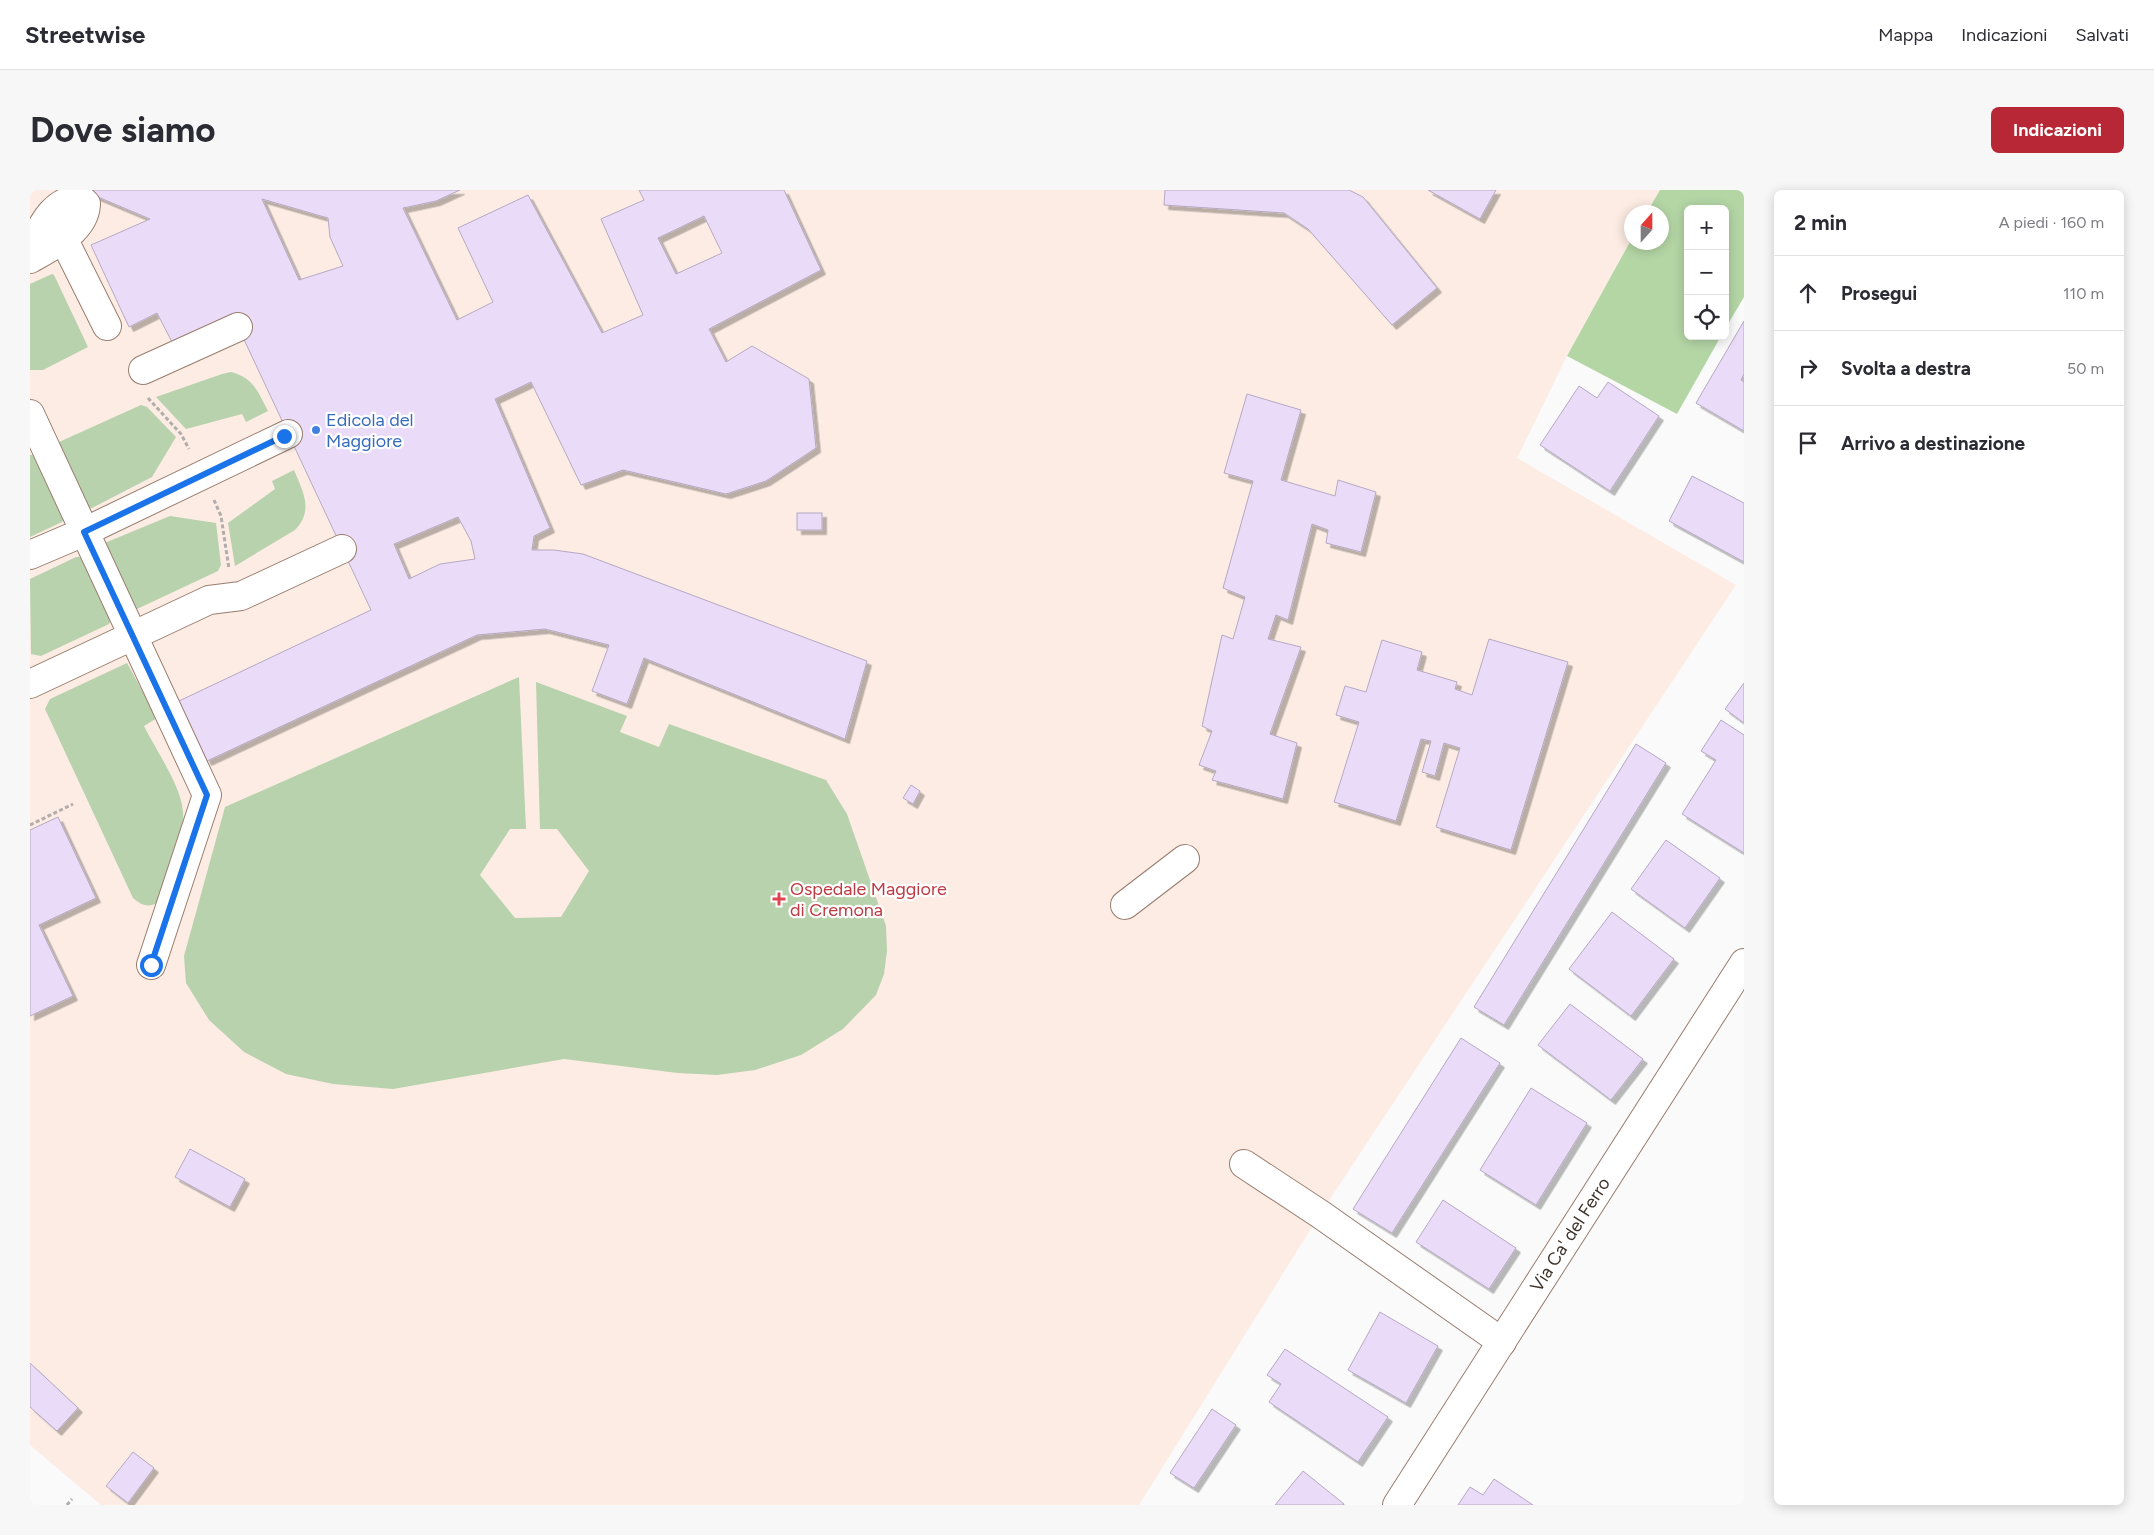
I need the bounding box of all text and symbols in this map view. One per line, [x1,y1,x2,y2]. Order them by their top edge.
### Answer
text: Streetwise [25,20,145,49]
text: Mappa [1878,24,1933,46]
text: Indicazioni [1961,24,2047,46]
text: Salvati [2075,24,2129,46]
button: Indicazioni [1991,107,2124,153]
text: Dove siamo [30,109,216,151]
north arrow [1624,205,1669,250]
map controls [1684,205,1729,340]
button: + [1684,205,1729,250]
text: 2 min [1794,210,1847,235]
text: A piedi · 160 m [1999,213,2104,232]
button: − [1684,250,1729,295]
icon: ahead [1794,279,1822,307]
text: Prosegui [1841,282,1917,305]
text: 110 m [2063,284,2104,303]
button: locate [1684,295,1729,340]
icon: right [1794,354,1822,382]
text: Svolta a destra [1841,357,1971,380]
text: 50 m [2067,359,2104,378]
place label: Edicola del Maggiore [326,409,413,452]
marker: Edicola del Maggiore [310,424,322,436]
route end [273,425,296,448]
icon: arrive [1794,429,1822,457]
text: Arrivo a destinazione [1841,432,2025,455]
place label: Ospedale Maggiore di Cremona [790,878,947,921]
marker: Ospedale Maggiore di Cremona [772,892,786,906]
route start [140,954,163,977]
street label: Via Ca' del Ferro [1525,1173,1615,1296]

